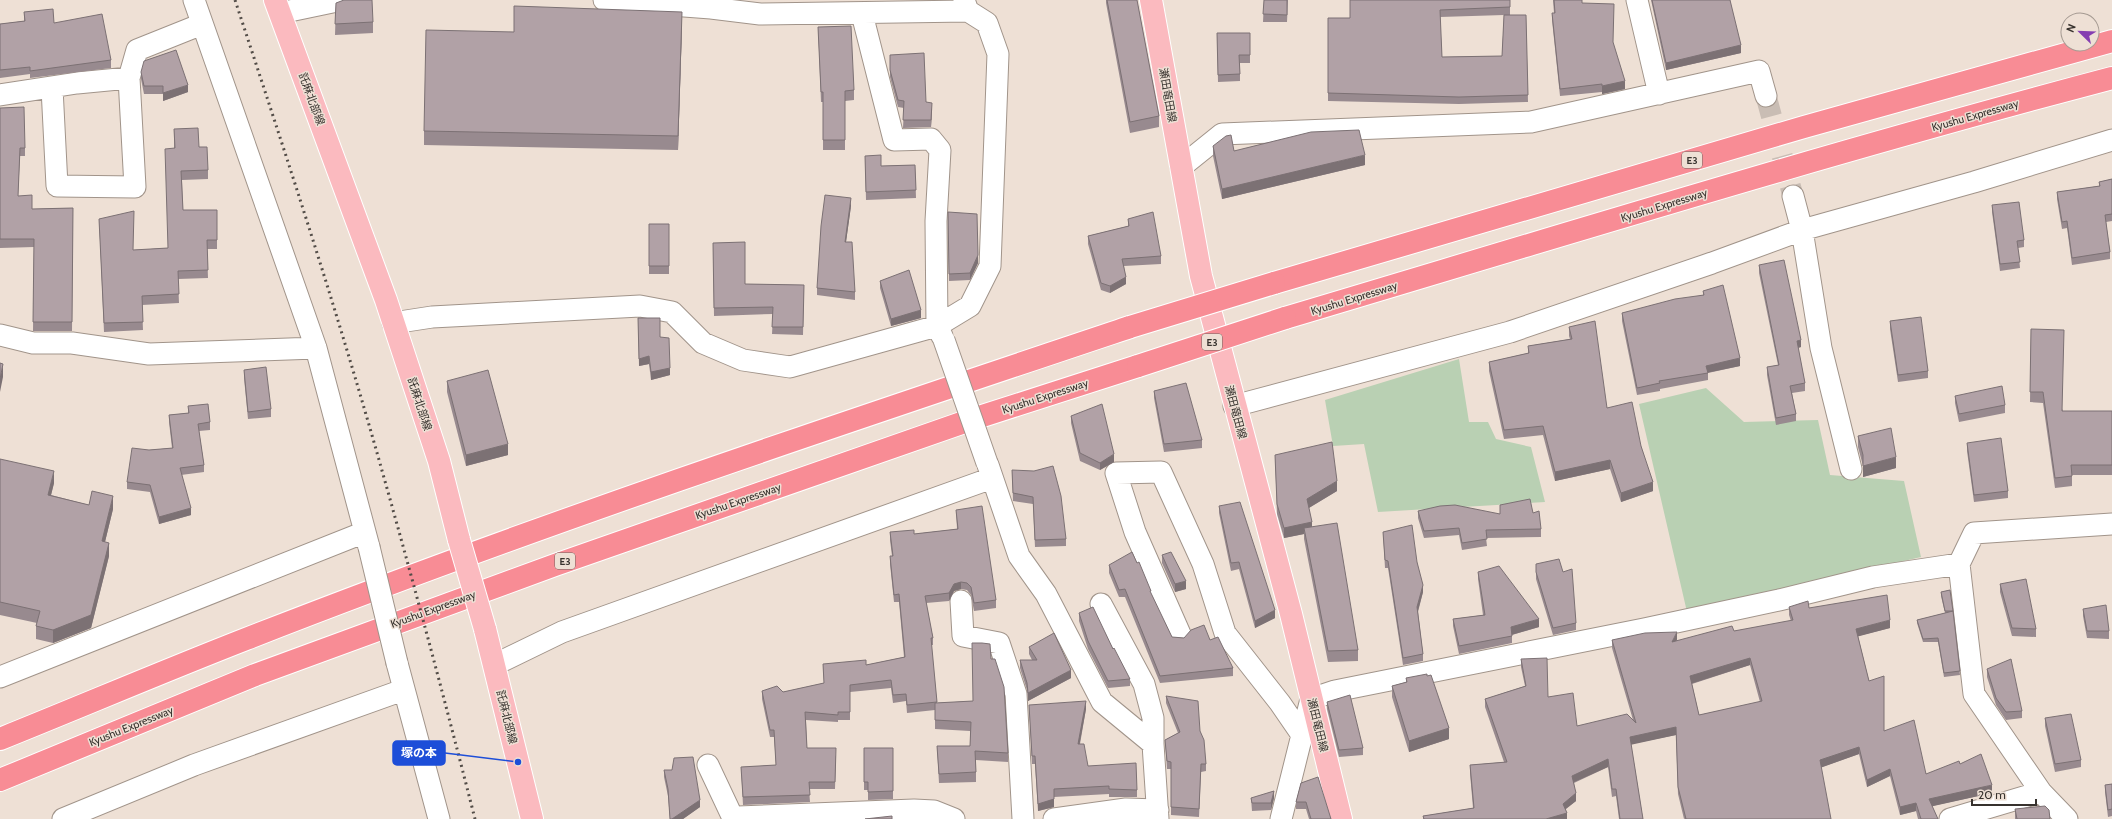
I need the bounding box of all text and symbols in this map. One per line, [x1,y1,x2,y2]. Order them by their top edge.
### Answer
north arrow [2060,12,2100,52]
text: N [2063,22,2079,34]
street label: 瀬田竜田線 [1156,67,1180,123]
street label: 託麻北部線 [296,71,328,127]
street label: Kyushu Expressway [1930,96,2020,134]
road number: E3 [1682,152,1702,168]
street label: Kyushu Expressway [1619,185,1709,225]
street label: Kyushu Expressway [1309,278,1399,318]
road number: E3 [1202,334,1222,350]
street label: Kyushu Expressway [1000,375,1090,417]
street label: 託麻北部線 [405,376,435,432]
street label: 瀬田竜田線 [1222,384,1250,440]
street label: Kyushu Expressway [693,480,783,522]
road number: E3 [555,553,575,569]
street label: Kyushu Expressway [388,587,478,631]
street label: 託麻北部線 [494,689,520,745]
street label: 瀬田竜田線 [1305,697,1331,753]
street label: Kyushu Expressway [87,703,176,749]
callout: 塚の本 [393,741,445,765]
text: 塚の本 [401,745,437,760]
scale bar [1972,781,2036,807]
text: 20 m [1978,787,2006,802]

